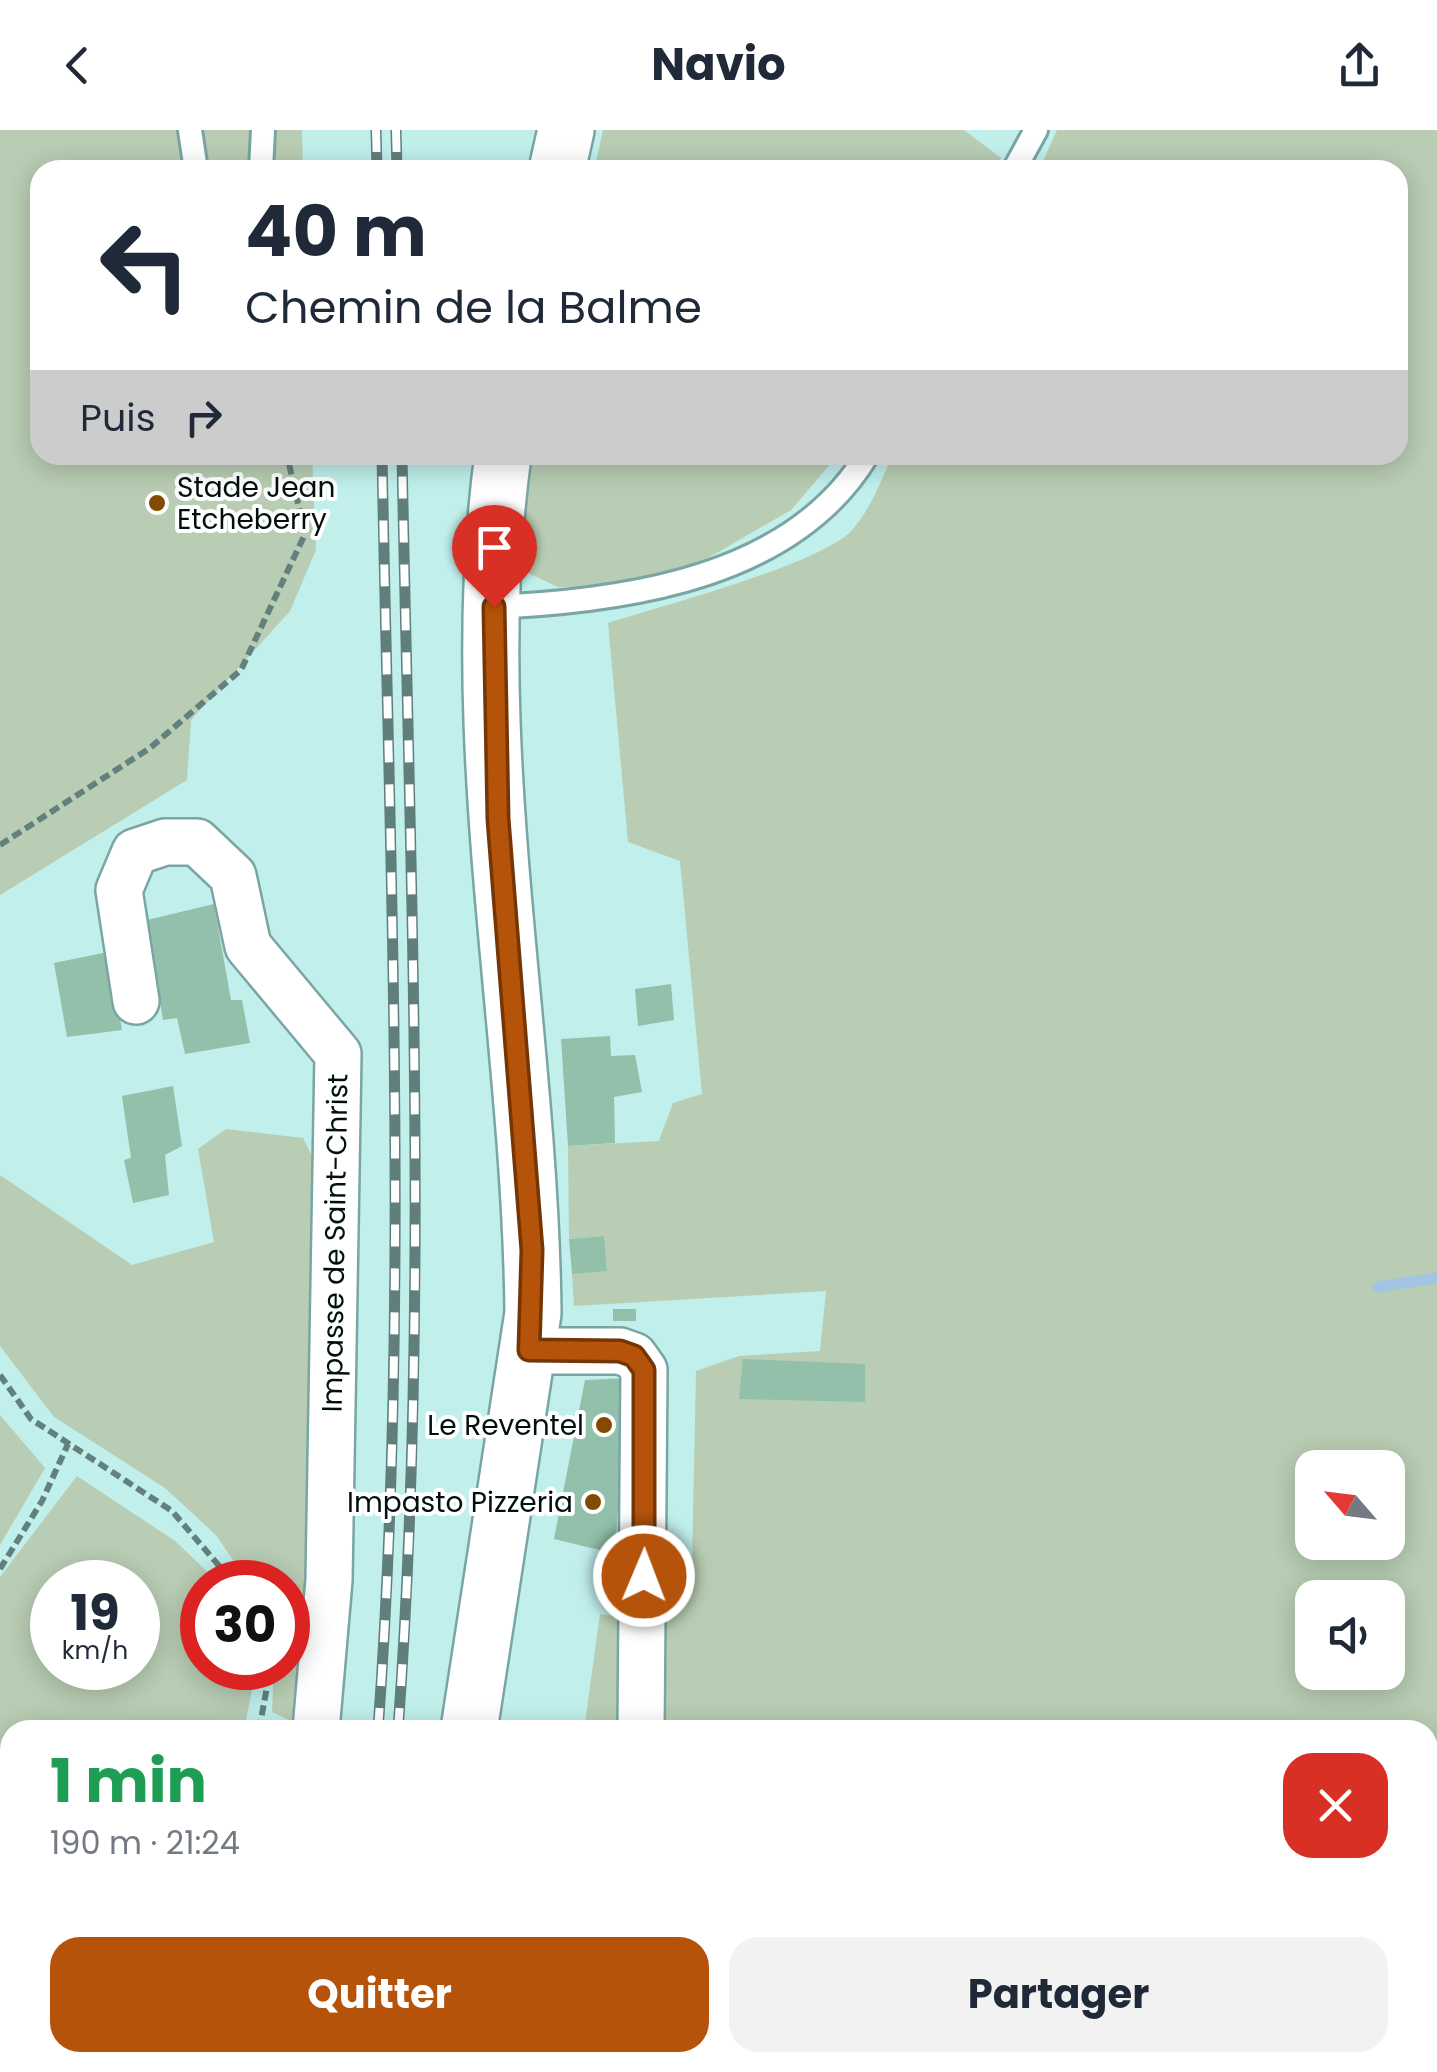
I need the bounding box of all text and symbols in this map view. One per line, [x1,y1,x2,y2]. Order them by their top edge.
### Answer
text: Navio [651,33,786,96]
icon: back [50,38,105,93]
icon: share [1332,38,1387,93]
text: 40 m [245,182,427,281]
icon: left [80,200,210,330]
text: Chemin de la Balme [245,276,702,339]
icon: right [176,390,231,445]
text: Puis [80,391,156,444]
place label: Stade Jean Etcheberry [177,468,335,539]
marker: Stade Jean Etcheberry [146,492,168,514]
pin [452,505,537,608]
icon: arrive [467,520,522,575]
street label: Impasse de Saint-Christ [313,1073,357,1413]
place label: Le Reventel [427,1406,584,1445]
marker: Le Reventel [593,1414,615,1436]
north arrow [1295,1450,1405,1560]
map controls [1295,1450,1405,1690]
place label: Impasto Pizzeria [347,1483,573,1522]
marker: Impasto Pizzeria [582,1491,604,1513]
position arrow [592,1524,696,1628]
speed limit sign: 30 [180,1560,310,1690]
text: 19 [70,1577,120,1648]
button: sound [1295,1580,1405,1690]
text: km/h [62,1633,128,1668]
text: 1 min [50,1739,207,1823]
button: close [1283,1753,1388,1858]
text: 190 m · 21:24 [50,1820,240,1865]
button: Quitter [50,1937,709,2052]
button: Partager [729,1937,1388,2052]

